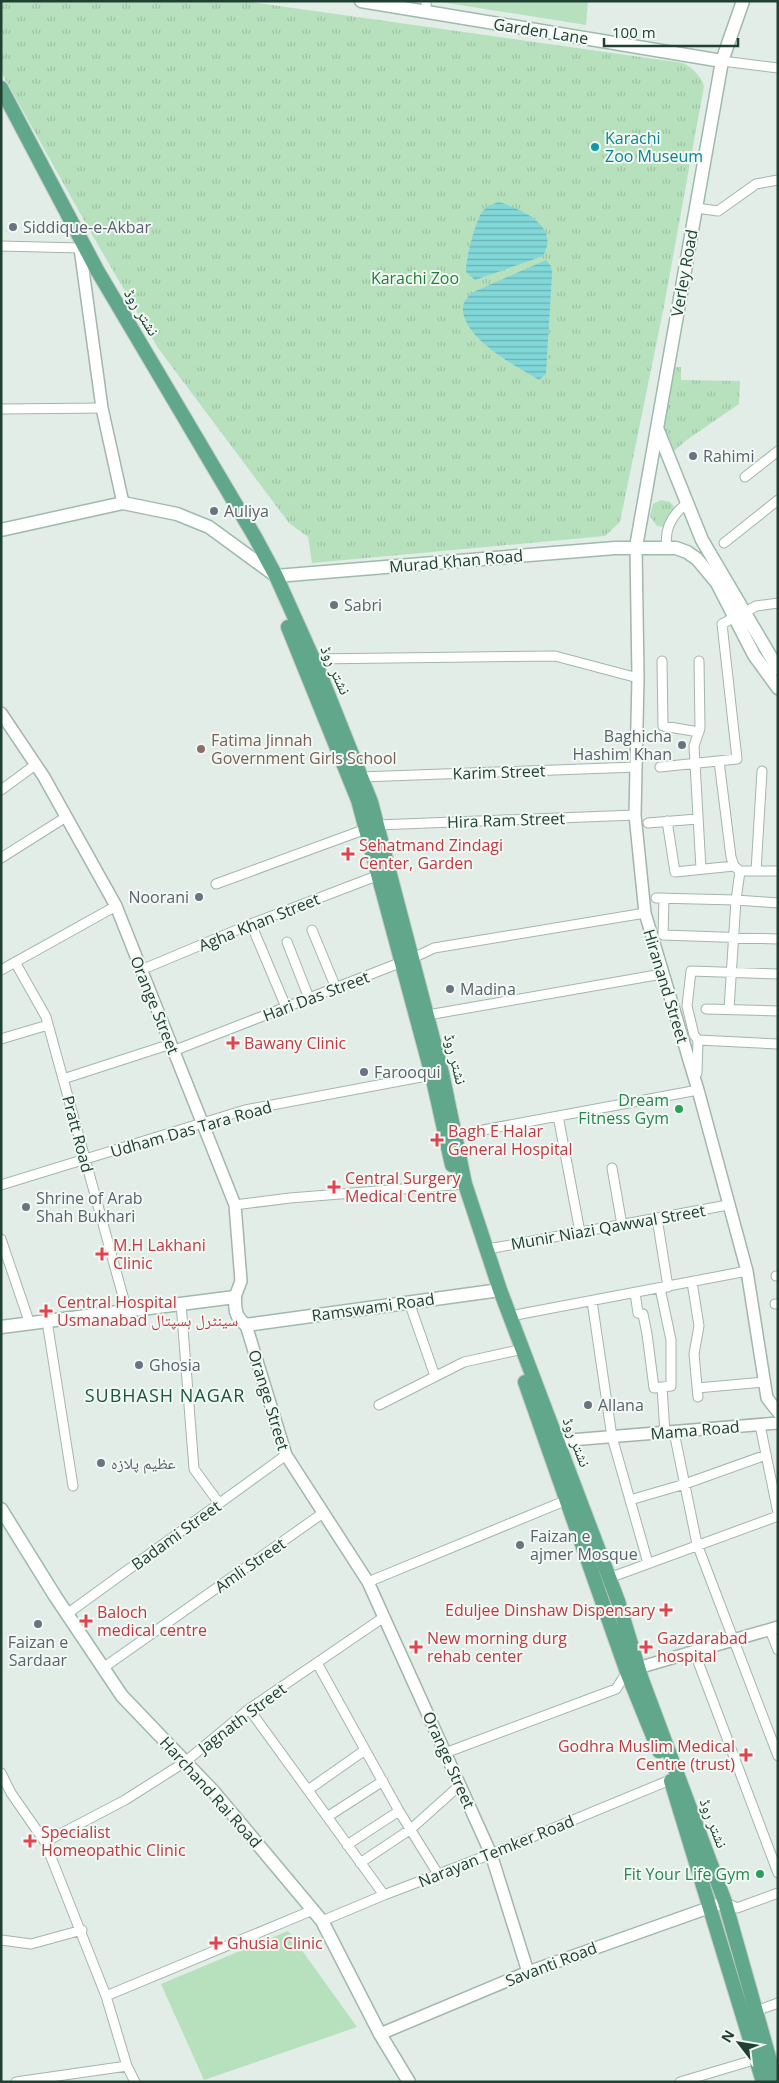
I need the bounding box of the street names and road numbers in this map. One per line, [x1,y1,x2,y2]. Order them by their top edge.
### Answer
street label: Garden Lane [492,13,590,49]
street label: Verley Road [665,228,703,318]
street label: نشتر روڈ [119,284,165,340]
street label: Murad Khan Road [388,544,524,578]
street label: نشتر روڈ [315,642,357,698]
street label: Karim Street [452,759,546,785]
street label: Hira Ram Street [447,807,566,833]
street label: Agha Khan Street [195,888,323,956]
street label: Hiranand Street [638,926,694,1046]
street label: Orange Street [125,953,185,1058]
street label: Hari Das Street [260,965,373,1026]
street label: نشتر روڈ [439,1031,473,1087]
street label: Pratt Road [57,1093,99,1175]
street label: Udham Das Tara Road [108,1095,274,1163]
street label: Munir Niazi Qawwal Street [509,1199,707,1255]
street label: Ramswami Road [310,1288,436,1326]
street label: Orange Street [243,1347,295,1453]
street label: نشتر روڈ [557,1414,597,1470]
street label: Mama Road [650,1415,740,1445]
street label: Badami Street [127,1495,225,1575]
street label: Amli Street [210,1532,290,1597]
street label: Jagnath Street [192,1677,291,1760]
street label: Orange Street [418,1708,480,1812]
street label: Harchand Rai Road [155,1732,267,1852]
street label: نشتر روڈ [694,1795,734,1851]
street label: Narayan Temker Road [415,1810,577,1892]
street label: Savanti Road [502,1936,600,1992]

